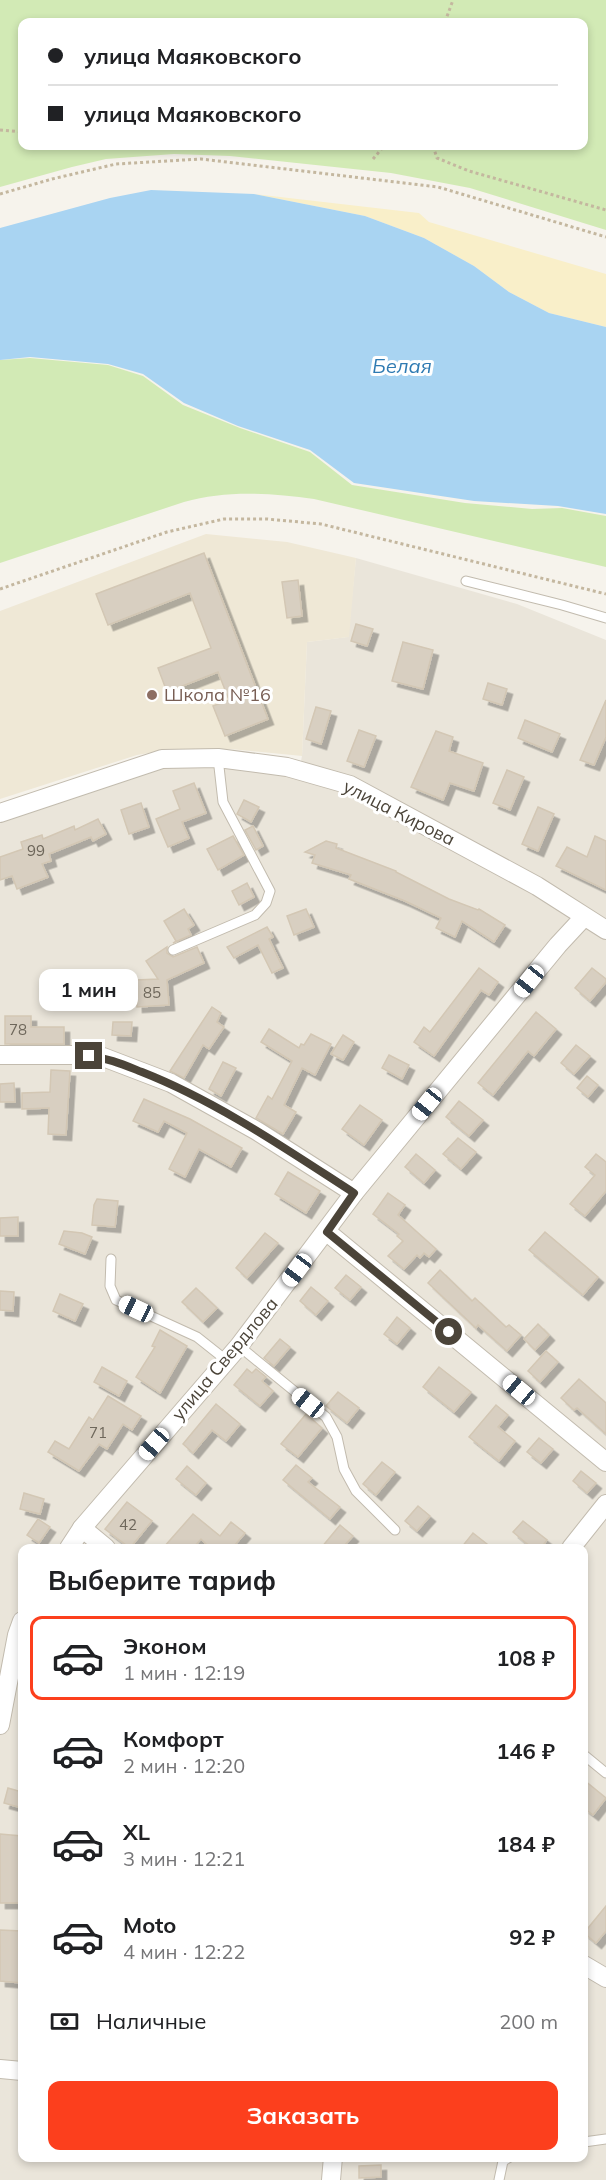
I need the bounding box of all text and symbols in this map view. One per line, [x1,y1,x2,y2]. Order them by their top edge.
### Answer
text: улица Маяковского [84,42,302,70]
text: улица Маяковского [84,100,302,128]
water label: Белая [372,353,432,378]
place label: Школа №16 [164,683,271,706]
marker: Школа №16 [145,688,159,702]
street label: улица Кирова [340,775,459,851]
house number: 99 [27,841,45,860]
car [511,961,547,1001]
callout: 1 мин [40,969,138,1011]
text: 1 мин [60,977,117,1002]
house number: 85 [143,983,161,1002]
house number: 78 [9,1020,27,1039]
route end [75,1042,102,1069]
car [409,1084,445,1124]
car [279,1250,315,1290]
car [116,1293,156,1325]
street label: улица Свердлова [166,1293,283,1425]
route start [435,1318,462,1345]
car [499,1372,539,1408]
car [288,1385,328,1421]
house number: 71 [89,1423,107,1442]
car [135,1425,173,1463]
house number: 42 [119,1515,137,1534]
text: Выберите тариф [48,1563,276,1597]
icon: car [51,1631,105,1685]
text: Эконом [123,1632,207,1660]
text: 108 ₽ [496,1644,555,1672]
text: 1 мин · 12:19 [123,1660,245,1685]
icon: car [51,1724,105,1778]
text: Комфорт [123,1725,224,1753]
text: 146 ₽ [496,1737,555,1765]
text: 2 мин · 12:20 [123,1753,245,1778]
icon: car [51,1817,105,1871]
text: XL [123,1818,150,1846]
text: 184 ₽ [496,1830,555,1858]
text: 3 мин · 12:21 [123,1846,245,1871]
icon: car [51,1910,105,1964]
text: Moto [123,1911,176,1939]
text: 92 ₽ [509,1923,555,1951]
text: 4 мин · 12:22 [123,1939,245,1964]
icon: cash [48,2005,81,2038]
text: Наличные [96,2007,206,2035]
text: 200 m [499,2009,558,2034]
button: Заказать [48,2081,558,2150]

